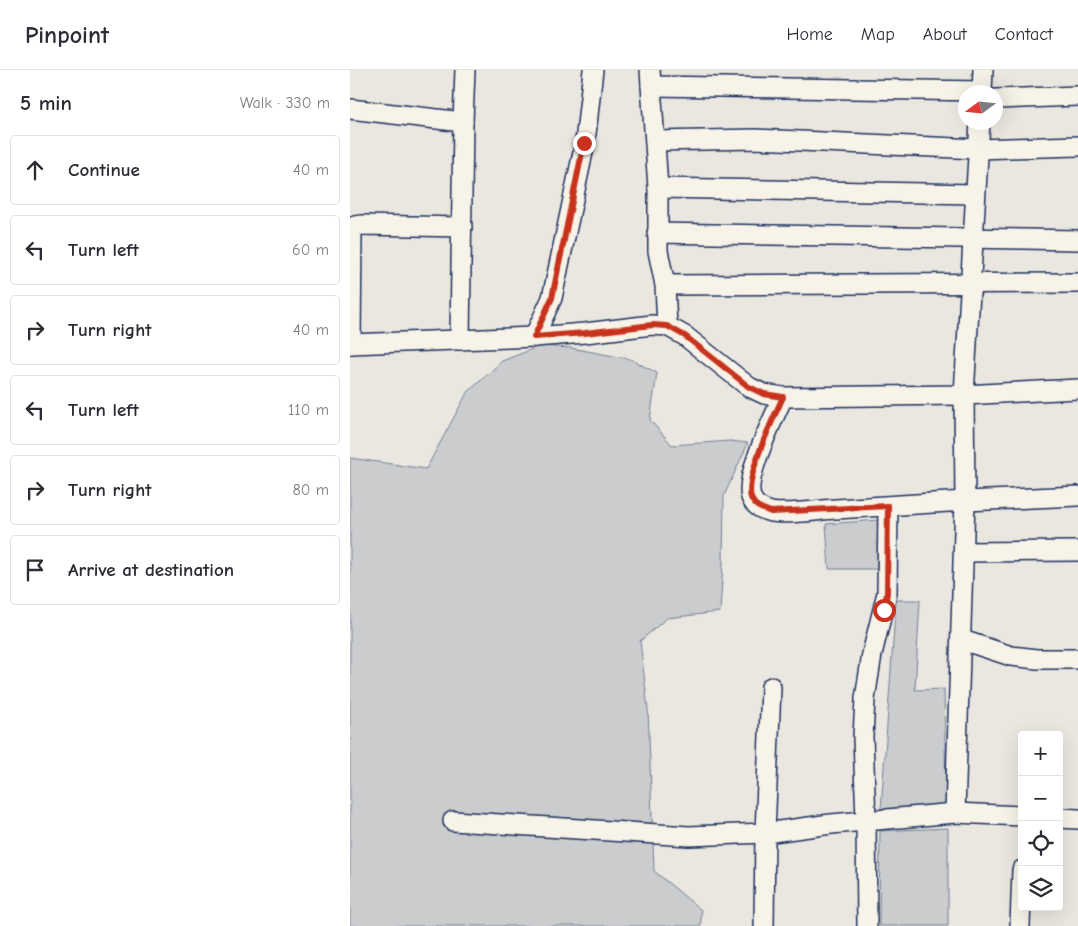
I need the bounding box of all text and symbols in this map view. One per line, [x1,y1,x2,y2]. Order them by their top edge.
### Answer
text: Pinpoint [25,21,109,49]
text: Home [786,24,833,45]
text: Map [861,24,895,45]
text: About [923,24,967,45]
text: Contact [995,24,1053,45]
north arrow [958,85,1003,130]
text: 5 min [20,91,72,115]
text: Walk · 330 m [240,94,330,112]
route end [573,132,596,155]
icon: ahead [21,156,49,184]
text: Continue [68,159,140,181]
text: 40 m [293,161,329,179]
icon: left [21,236,49,264]
text: Turn left [68,239,139,261]
text: 60 m [292,241,329,259]
icon: right [21,316,49,344]
text: Turn right [68,319,152,341]
text: 40 m [293,321,329,339]
icon: left [21,396,49,424]
text: Turn left [68,399,139,421]
text: 110 m [288,401,329,419]
icon: right [21,476,49,504]
text: Turn right [68,479,152,501]
text: 80 m [292,481,329,499]
icon: arrive [21,556,49,584]
text: Arrive at destination [68,559,234,581]
route start [873,599,896,622]
map controls [1018,731,1063,911]
button: + [1018,731,1063,776]
button: − [1018,776,1063,821]
button: locate [1018,821,1063,866]
button: layers [1018,866,1063,911]

